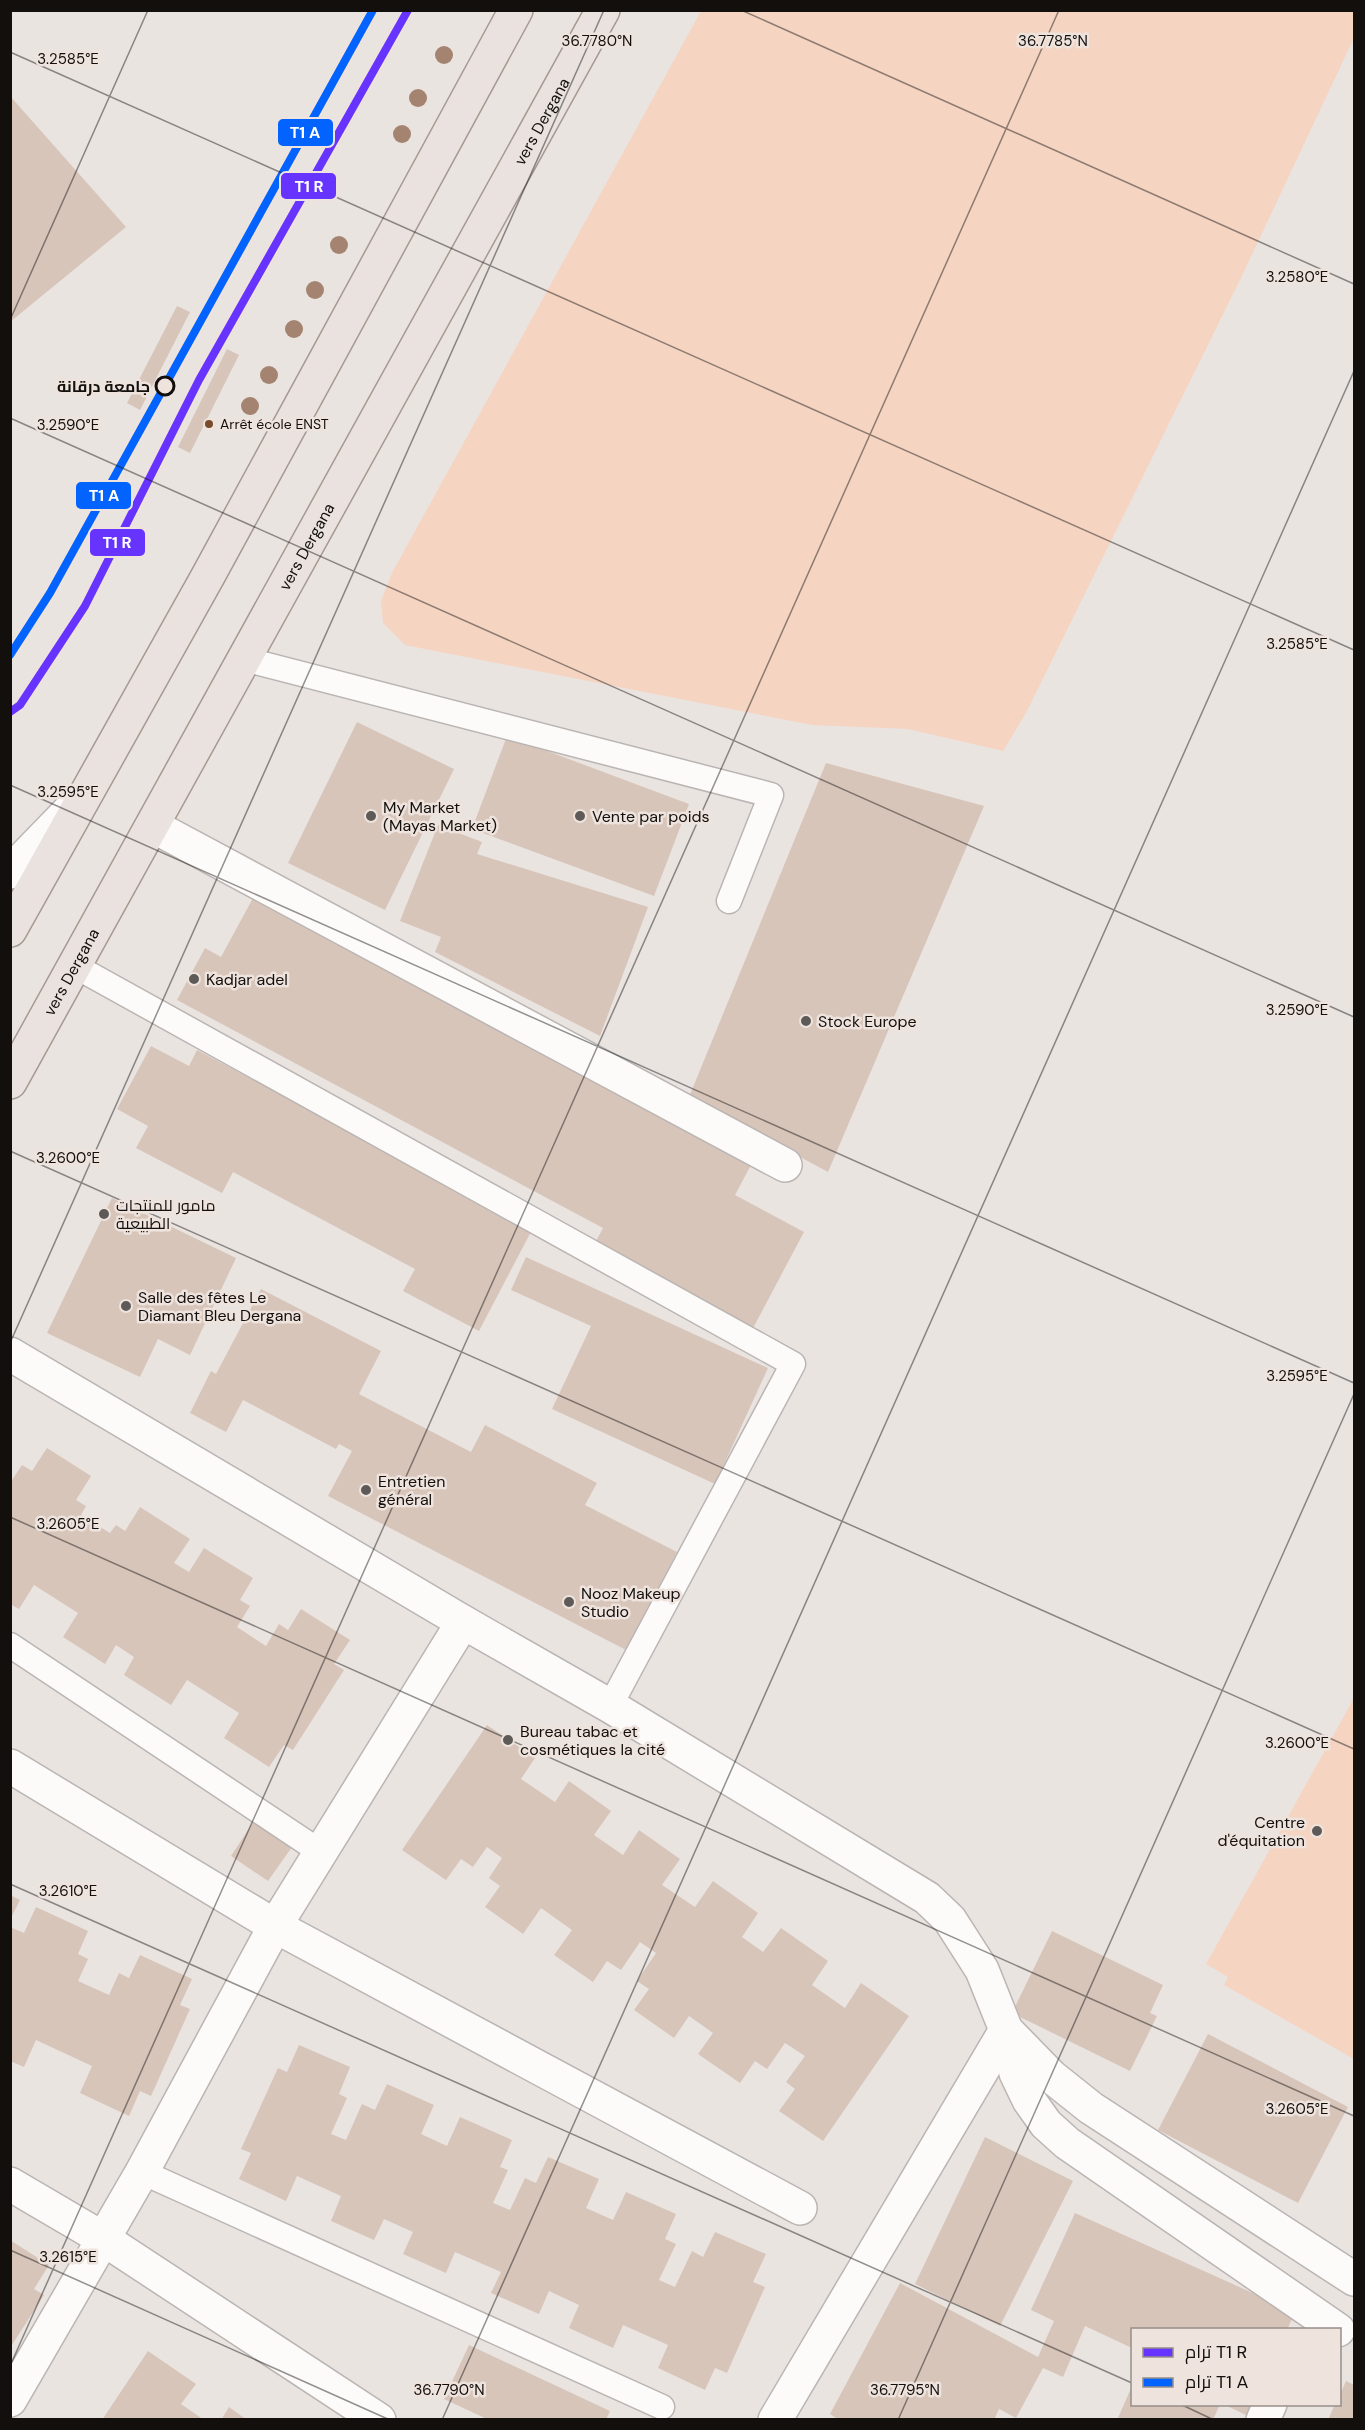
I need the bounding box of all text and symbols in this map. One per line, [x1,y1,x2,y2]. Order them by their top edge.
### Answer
text: 36.7780°N [562,31,632,51]
text: 36.7785°N [1018,31,1088,51]
text: 3.2585°E [37,49,99,69]
street label: vers Dergana [509,74,574,169]
line badge: T1 A [277,118,334,147]
text: T1 A [290,122,320,143]
line badge: T1 R [280,172,337,200]
text: T1 R [294,176,324,197]
text: 3.2580°E [1266,267,1328,287]
place label: جامعة درقانة [57,376,150,397]
marker: جامعة درقانة [155,376,175,396]
text: 3.2590°E [37,415,99,435]
place label: Arrêt école ENST [220,415,329,433]
marker: Arrêt école ENST [203,418,215,430]
line badge: T1 A [75,481,132,510]
text: T1 A [89,485,119,506]
street label: vers Dergana [274,499,339,594]
line badge: T1 R [89,528,146,557]
text: T1 R [102,532,132,553]
text: 3.2585°E [1266,634,1328,654]
text: 3.2595°E [37,782,99,802]
place label: My Market (Mayas Market) [383,797,497,836]
place label: Vente par poids [592,806,710,827]
marker: My Market (Mayas Market) [364,809,378,823]
marker: Vente par poids [573,809,587,823]
street label: vers Dergana [38,924,104,1019]
place label: Kadjar adel [206,969,288,990]
marker: Kadjar adel [187,972,201,986]
text: 3.2590°E [1266,1000,1328,1020]
place label: Stock Europe [818,1011,917,1032]
marker: Stock Europe [799,1014,813,1028]
text: 3.2600°E [36,1148,100,1168]
place label: مامور للمنتجات الطبيعية [116,1195,216,1234]
marker: مامور للمنتجات الطبيعية [97,1207,111,1221]
place label: Salle des fêtes Le Diamant Bleu Dergana [138,1287,301,1326]
marker: Salle des fêtes Le Diamant Bleu Dergana [119,1299,133,1313]
text: 3.2595°E [1266,1366,1328,1386]
place label: Entretien général [378,1471,445,1510]
marker: Entretien général [359,1483,373,1497]
text: 3.2605°E [37,1514,99,1534]
place label: Nooz Makeup Studio [581,1583,681,1622]
marker: Nooz Makeup Studio [562,1595,576,1609]
place label: Bureau tabac et cosmétiques la cité [520,1721,665,1760]
marker: Bureau tabac et cosmétiques la cité [501,1733,515,1747]
text: 3.2600°E [1265,1733,1329,1753]
place label: Centre d'équitation [1217,1812,1305,1851]
marker: Centre d'équitation [1310,1824,1324,1838]
text: 3.2610°E [39,1881,97,1901]
text: 3.2605°E [1266,2099,1328,2119]
text: 3.2615°E [39,2247,97,2267]
legend [1131,2328,1341,2406]
text: ترام T1 R [1185,2340,1247,2364]
text: ترام T1 A [1185,2370,1249,2394]
text: 36.7790°N [413,2380,485,2400]
text: 36.7795°N [870,2380,940,2400]

